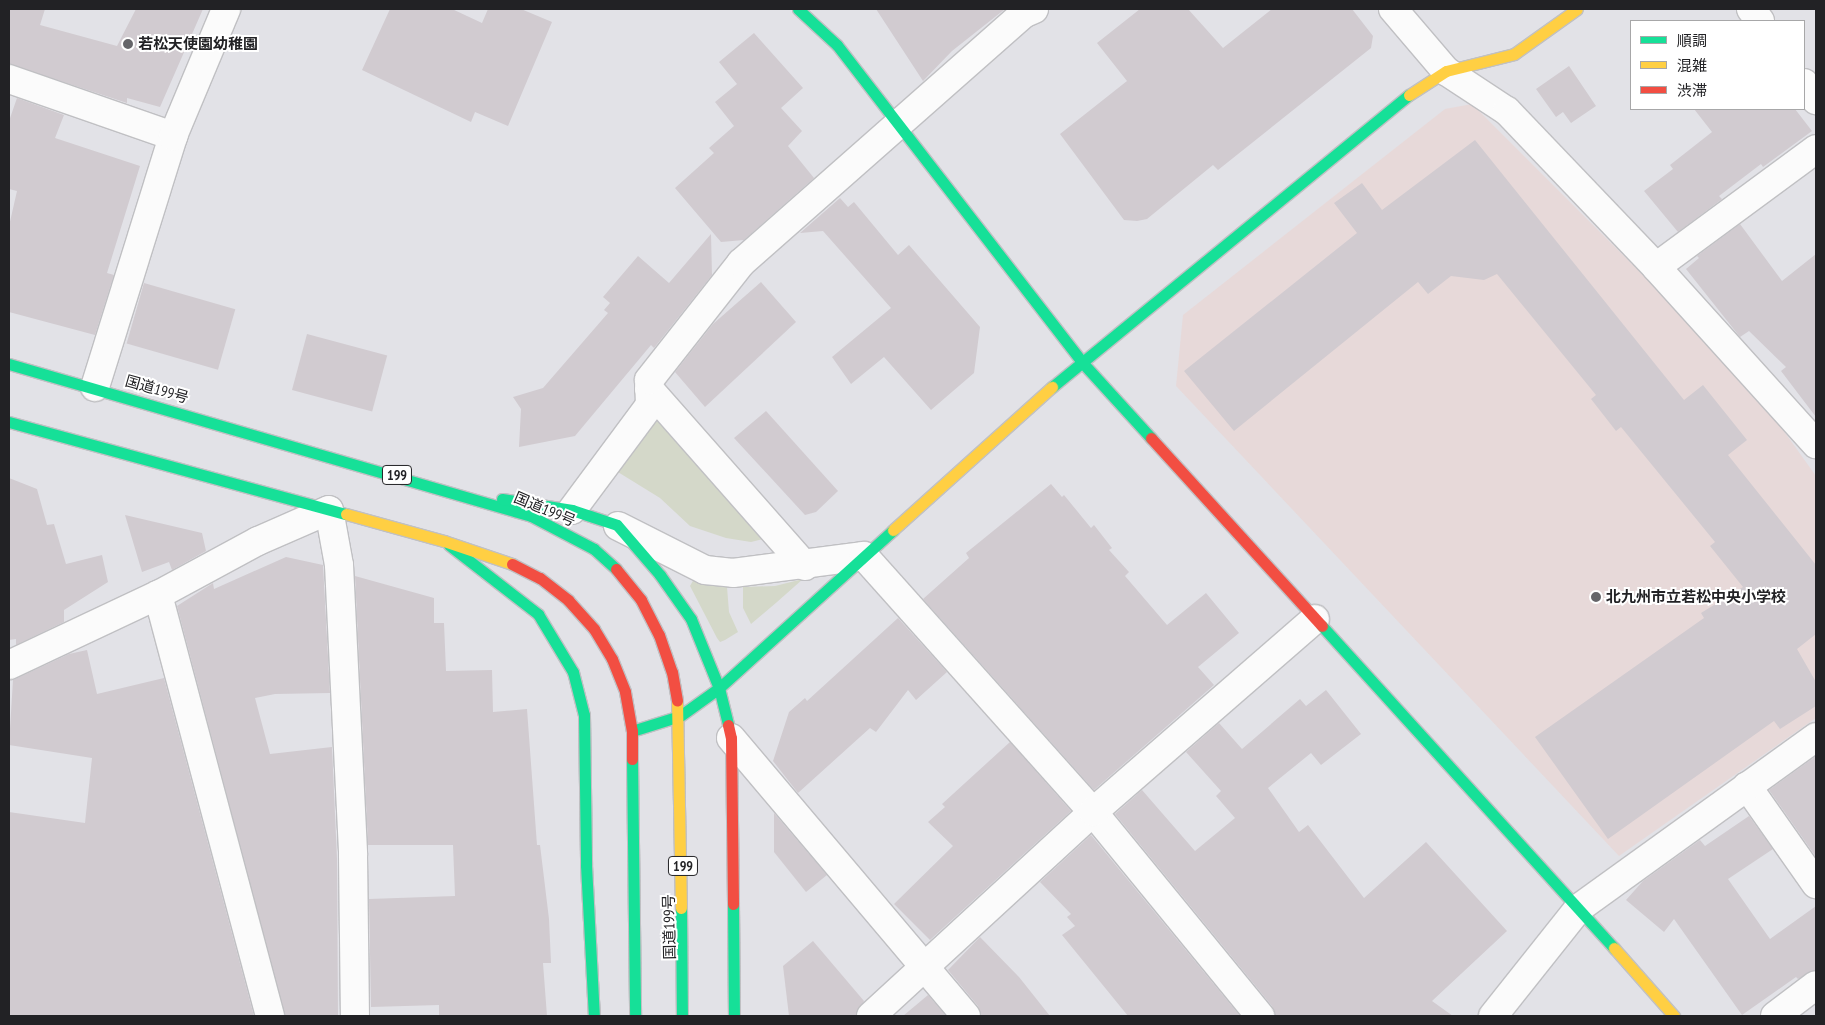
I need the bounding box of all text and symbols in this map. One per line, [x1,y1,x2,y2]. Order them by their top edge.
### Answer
legend [1630,20,1805,110]
text: 順調 [1677,31,1707,50]
place label: 若松天使園幼稚園 [138,35,258,53]
marker: 若松天使園幼稚園 [122,38,134,50]
text: 混雑 [1677,56,1707,75]
text: 渋滞 [1677,81,1707,100]
street label: 国道199号 [123,371,191,407]
road number: 199 [381,464,413,486]
street label: 国道199号 [511,488,579,530]
place label: 北九州市立若松中央小学校 [1606,588,1786,606]
marker: 北九州市立若松中央小学校 [1590,591,1602,603]
road number: 199 [667,854,699,878]
street label: 国道199号 [659,894,679,960]

